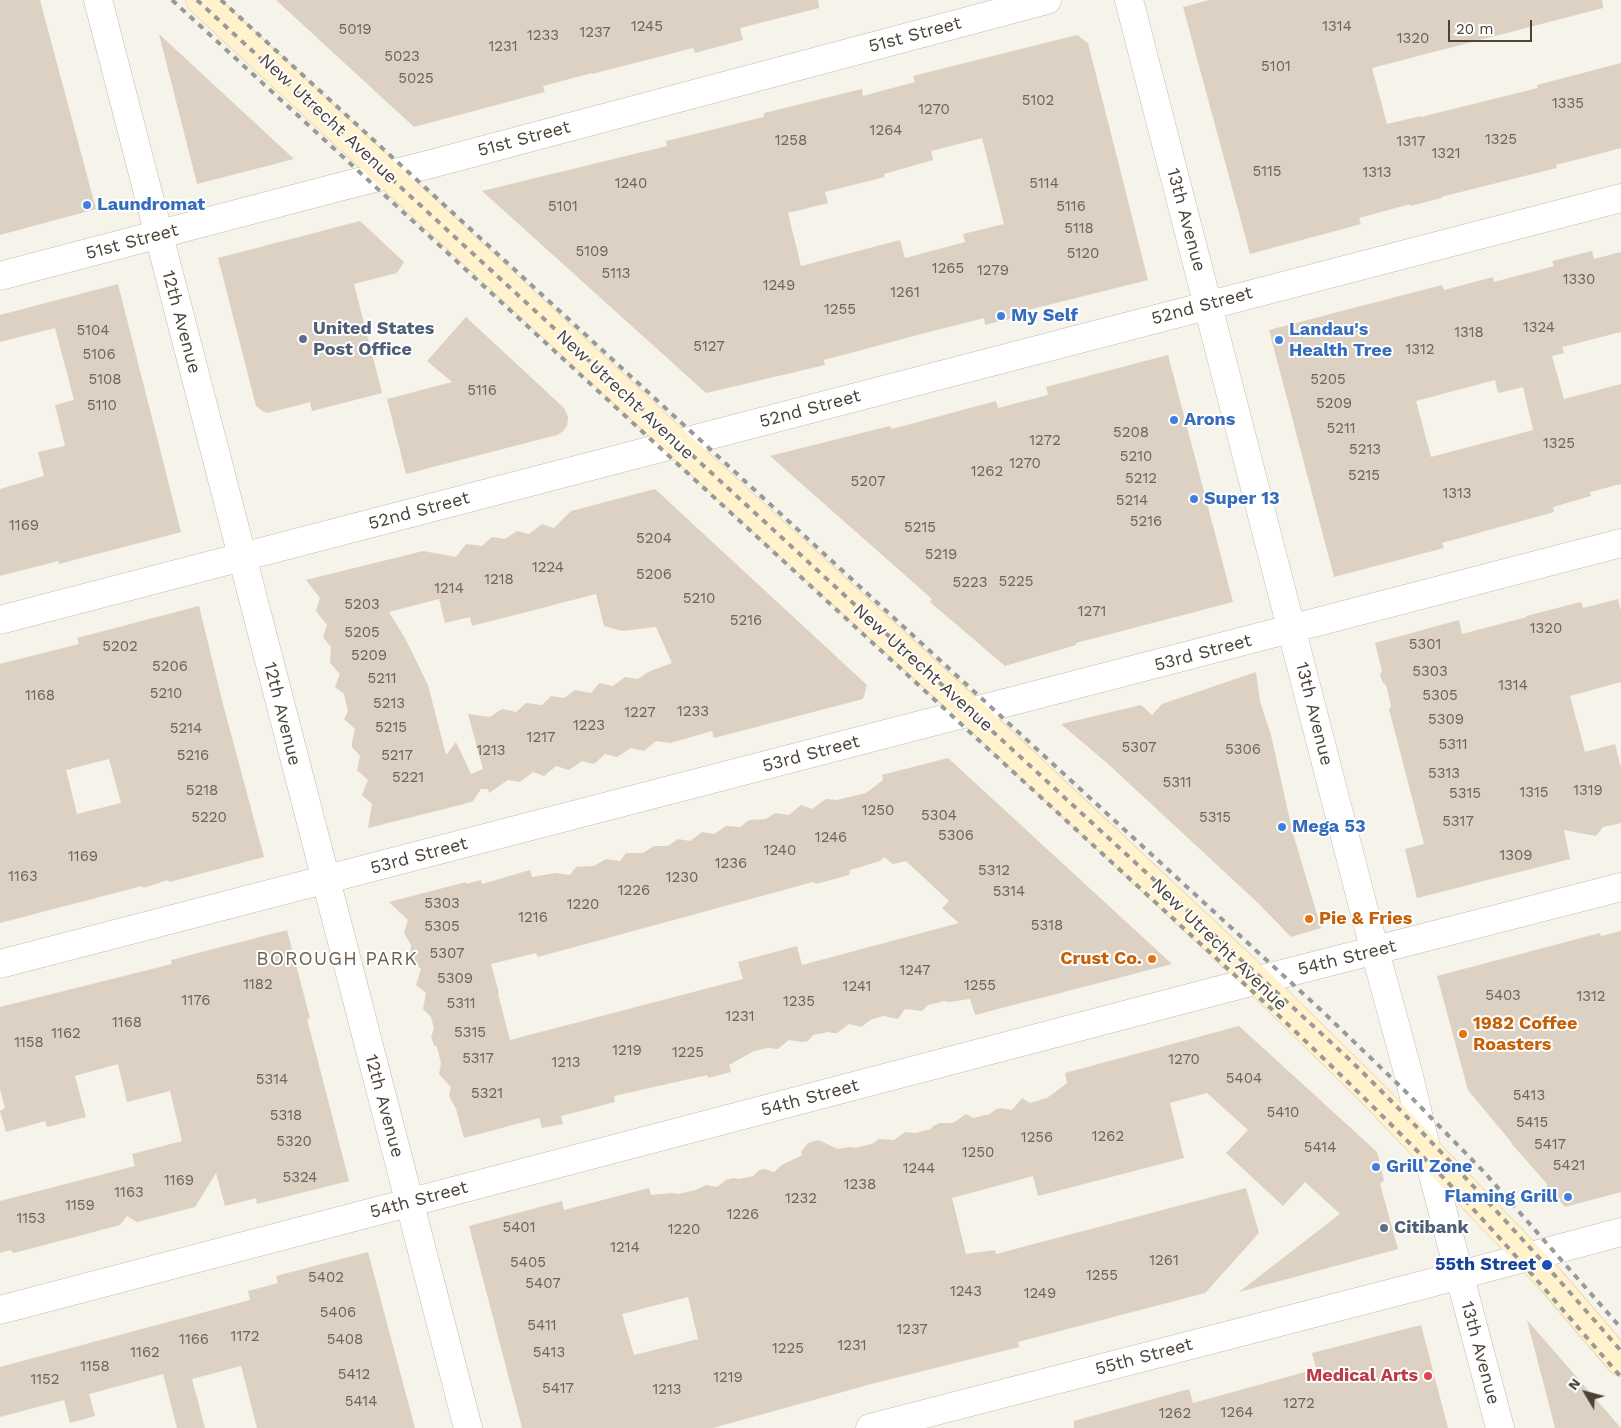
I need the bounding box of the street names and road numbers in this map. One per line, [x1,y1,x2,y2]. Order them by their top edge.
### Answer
street label: 51st Street [866,12,964,58]
street label: New Utrecht Avenue [255,50,401,188]
street label: 51st Street [475,116,573,162]
street label: 13th Avenue [1162,166,1210,274]
street label: 51st Street [83,219,181,265]
street label: 12th Avenue [157,268,205,376]
street label: 52nd Street [1149,282,1255,330]
street label: New Utrecht Avenue [552,326,698,464]
street label: 52nd Street [757,385,863,433]
street label: 52nd Street [366,487,472,535]
street label: New Utrecht Avenue [849,600,997,736]
street label: 53rd Street [1152,630,1254,676]
street label: 12th Avenue [259,660,305,768]
street label: 13th Avenue [1291,660,1337,768]
street label: 53rd Street [760,731,862,777]
street label: 53rd Street [368,833,470,879]
street label: New Utrecht Avenue [1147,875,1291,1015]
street label: 54th Street [1296,935,1398,981]
street label: 12th Avenue [360,1052,408,1160]
street label: 54th Street [759,1075,861,1121]
street label: 54th Street [368,1177,470,1223]
street label: 13th Avenue [1456,1299,1504,1407]
street label: 55th Street [1093,1334,1195,1380]

